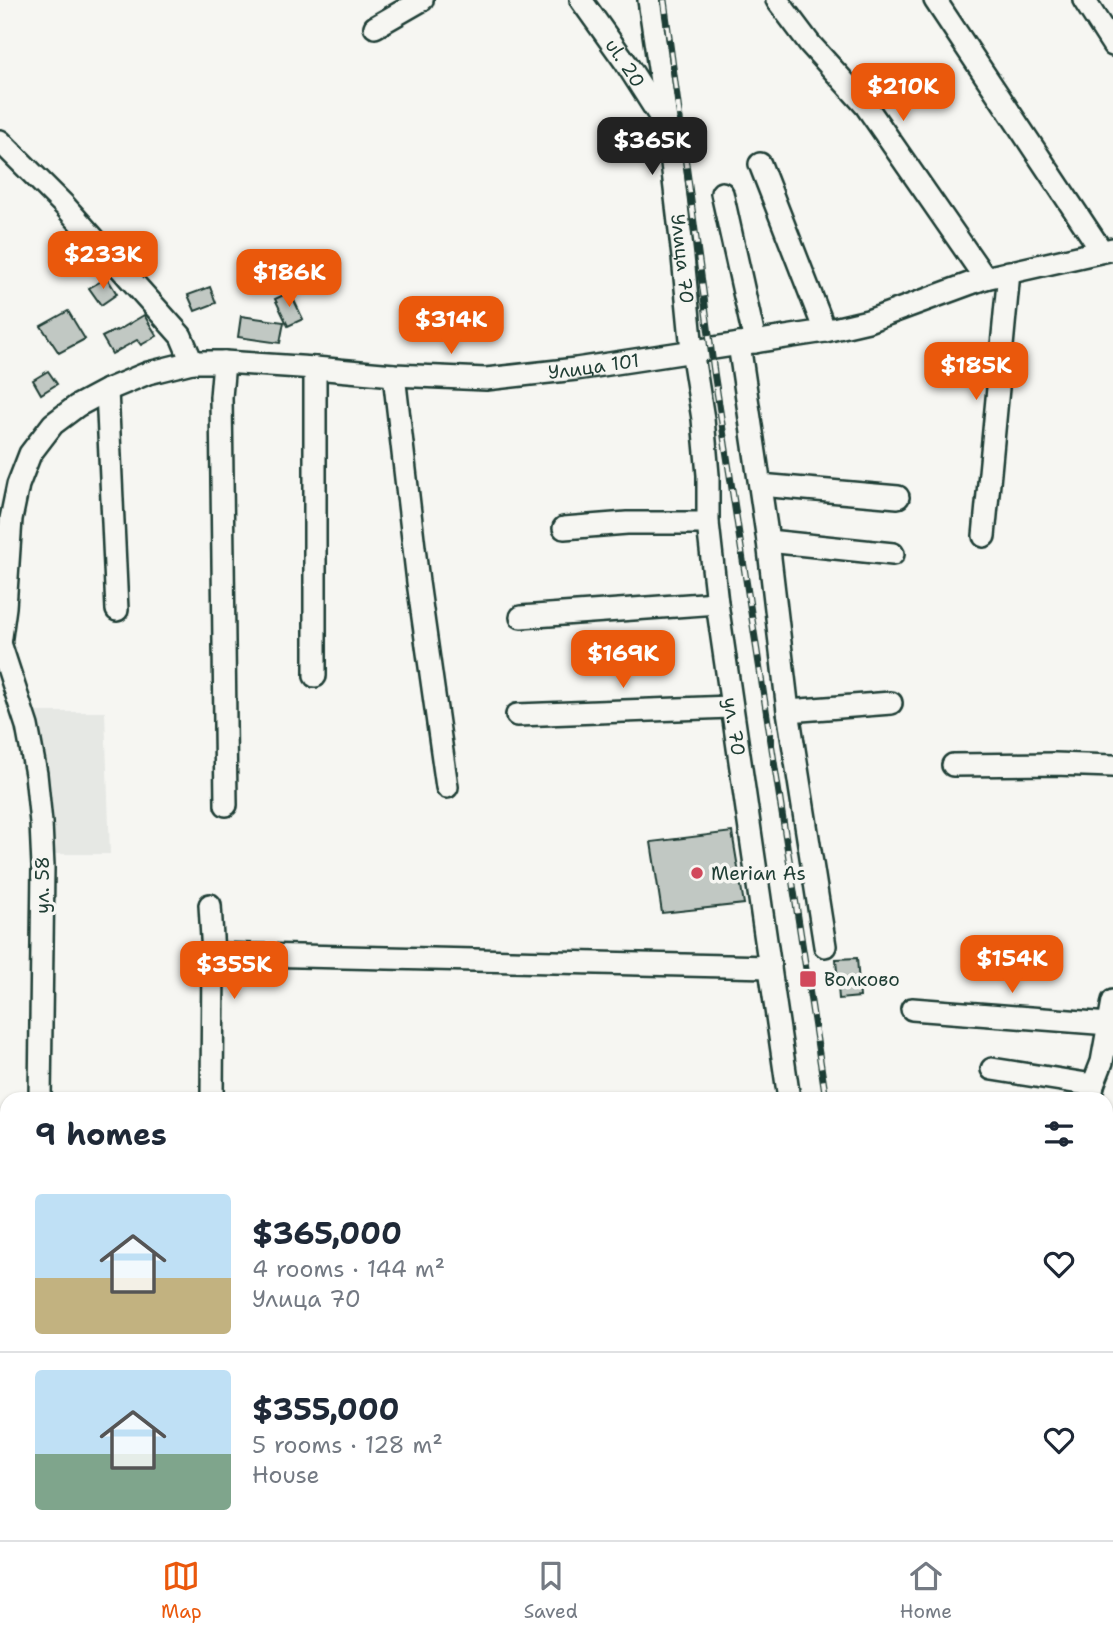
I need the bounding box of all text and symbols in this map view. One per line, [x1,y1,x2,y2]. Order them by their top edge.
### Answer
street label: ul. 20 [600,33,651,92]
pin: $210K [854,64,952,123]
text: $210K [867,71,939,101]
pin: $365K [603,118,701,177]
text: $365K [613,125,691,155]
street label: Улица 70 [666,213,700,305]
pin: $233K [54,232,152,291]
text: $233K [64,239,142,269]
pin: $186K [240,250,338,309]
text: $186K [252,257,326,287]
pin: $314K [402,296,500,356]
text: $314K [415,304,487,334]
pin: $185K [927,342,1025,402]
street label: Улица 101 [547,347,641,385]
text: $185K [940,350,1012,380]
pin: $169K [574,630,672,690]
text: $169K [587,638,659,668]
street label: ул. 70 [718,695,752,757]
street label: ул. 58 [30,856,55,914]
place label: Merian As [711,861,806,886]
marker: Merian As [689,865,705,881]
pin: $154K [963,936,1061,995]
pin: $355K [185,942,283,1001]
text: $154K [976,943,1048,973]
text: $355K [196,949,272,979]
place label: Волково [824,967,900,992]
marker: Волково [798,969,818,989]
text: 9 homes [35,1114,167,1155]
icon: filters [1040,1115,1078,1153]
text: $365,000 [252,1213,402,1254]
icon: home [91,1222,175,1306]
icon: heart [1040,1245,1078,1283]
text: 4 rooms · 144 m² [252,1254,445,1284]
text: Улица 70 [252,1284,361,1314]
text: $355,000 [252,1389,400,1430]
icon: home [91,1398,175,1482]
icon: heart [1040,1421,1078,1459]
text: 5 rooms · 128 m² [252,1430,443,1460]
text: House [252,1460,320,1490]
tab: Map [161,1557,202,1624]
tab: Saved [524,1557,578,1624]
tab: Home [900,1557,952,1624]

